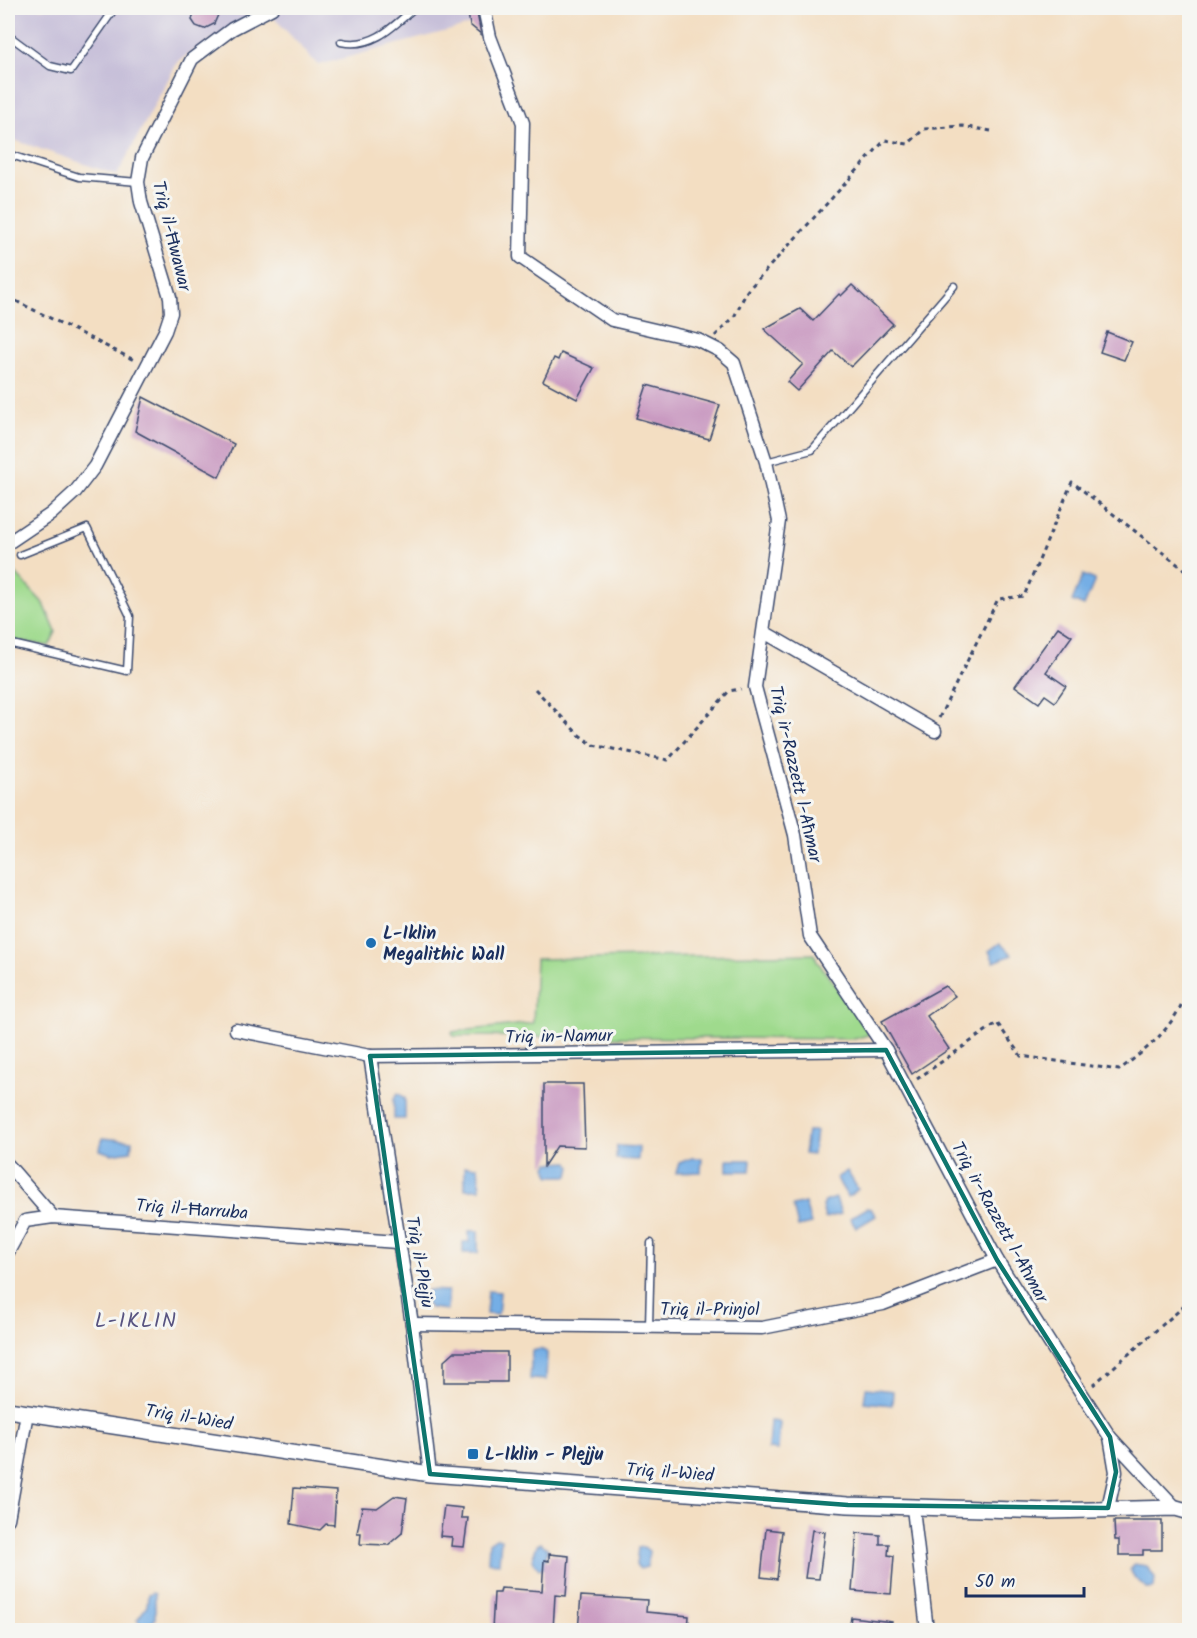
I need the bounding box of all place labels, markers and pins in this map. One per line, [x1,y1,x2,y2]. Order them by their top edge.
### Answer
place label: L-Iklin Megalithic Wall [383,920,504,970]
marker: L-Iklin Megalithic Wall [364,936,378,950]
place label: L-Iklin - Plejju [485,1441,603,1470]
marker: L-Iklin - Plejju [466,1447,480,1461]

